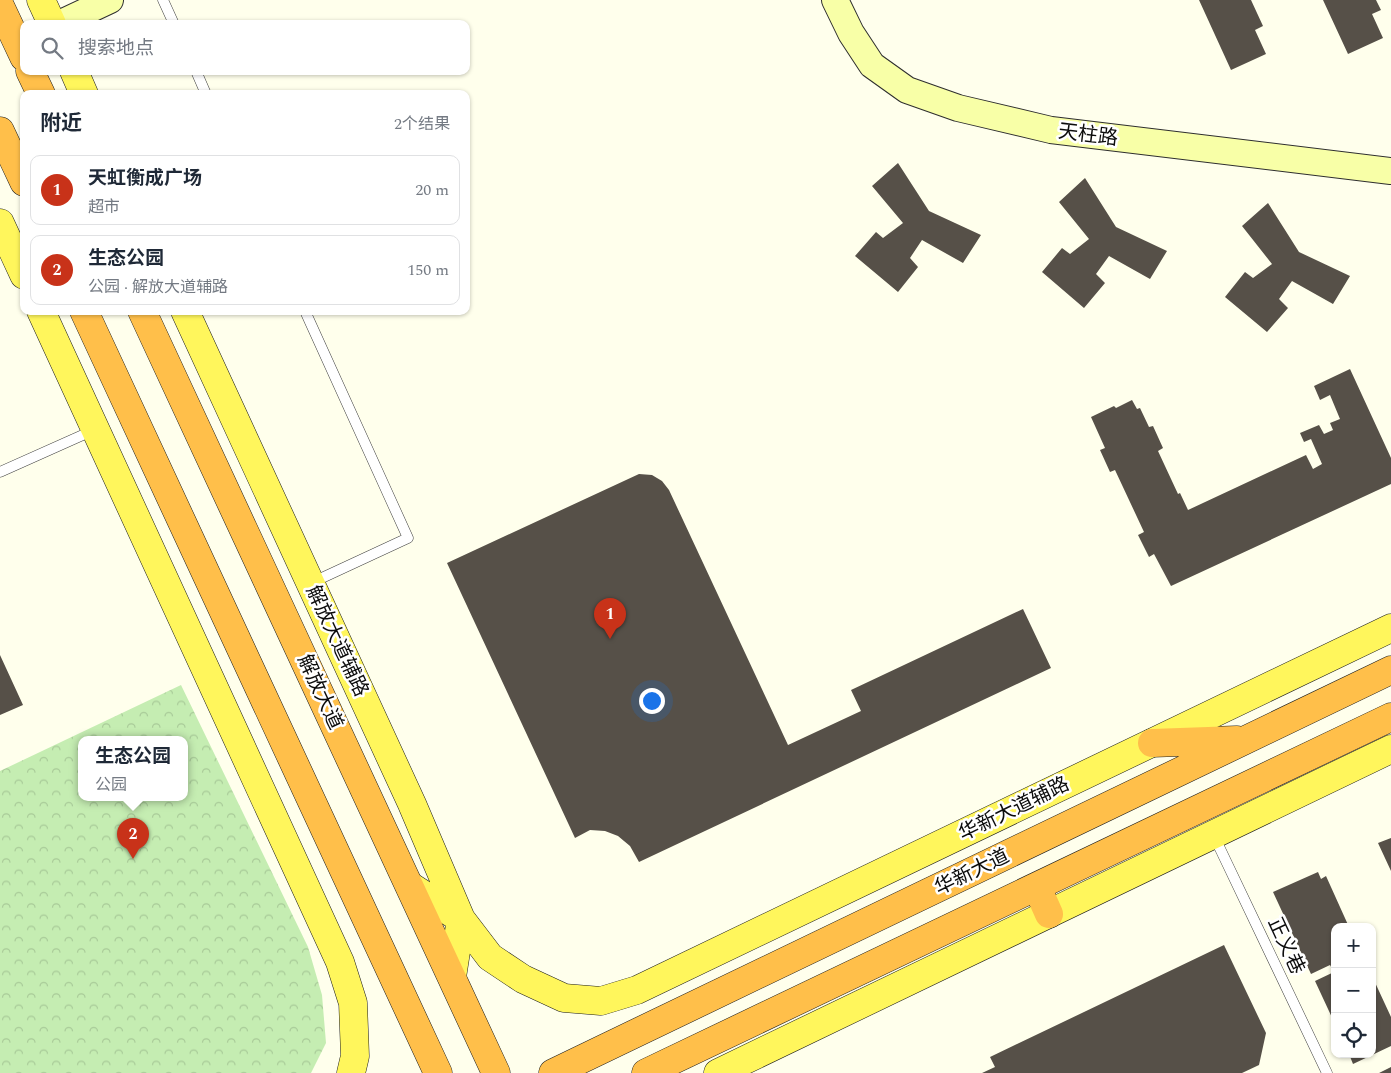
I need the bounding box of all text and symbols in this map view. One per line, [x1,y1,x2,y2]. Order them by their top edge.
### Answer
search box [20,20,470,75]
icon: search [38,34,66,62]
text: 搜索地点 [78,34,154,63]
text: 附近 [40,108,82,140]
text: 2个结果 [394,112,450,136]
street label: 天柱路 [1056,116,1120,154]
text: 天虹衡成广场 [88,164,202,193]
text: 1 [53,178,61,202]
text: 20 m [415,178,449,202]
text: 超市 [88,195,120,219]
text: 生态公园 [88,244,164,273]
text: 2 [53,258,61,282]
text: 150 m [407,258,449,282]
text: 公园 · 解放大道辅路 [88,275,228,299]
street label: 解放大道辅路 [301,582,373,700]
pin: 1 [594,598,626,639]
street label: 解放大道 [292,651,348,733]
your location [639,688,665,714]
popup [78,736,188,801]
text: 生态公园 [95,742,171,771]
street label: 华新大道辅路 [953,769,1075,849]
text: 公园 [95,773,127,797]
pin: 2 [117,818,149,859]
street label: 华新大道 [929,841,1015,903]
street label: 正义巷 [1260,912,1312,980]
map controls [1331,923,1376,1058]
button: + [1331,923,1376,968]
button: − [1331,968,1376,1013]
button: locate [1331,1013,1376,1058]

